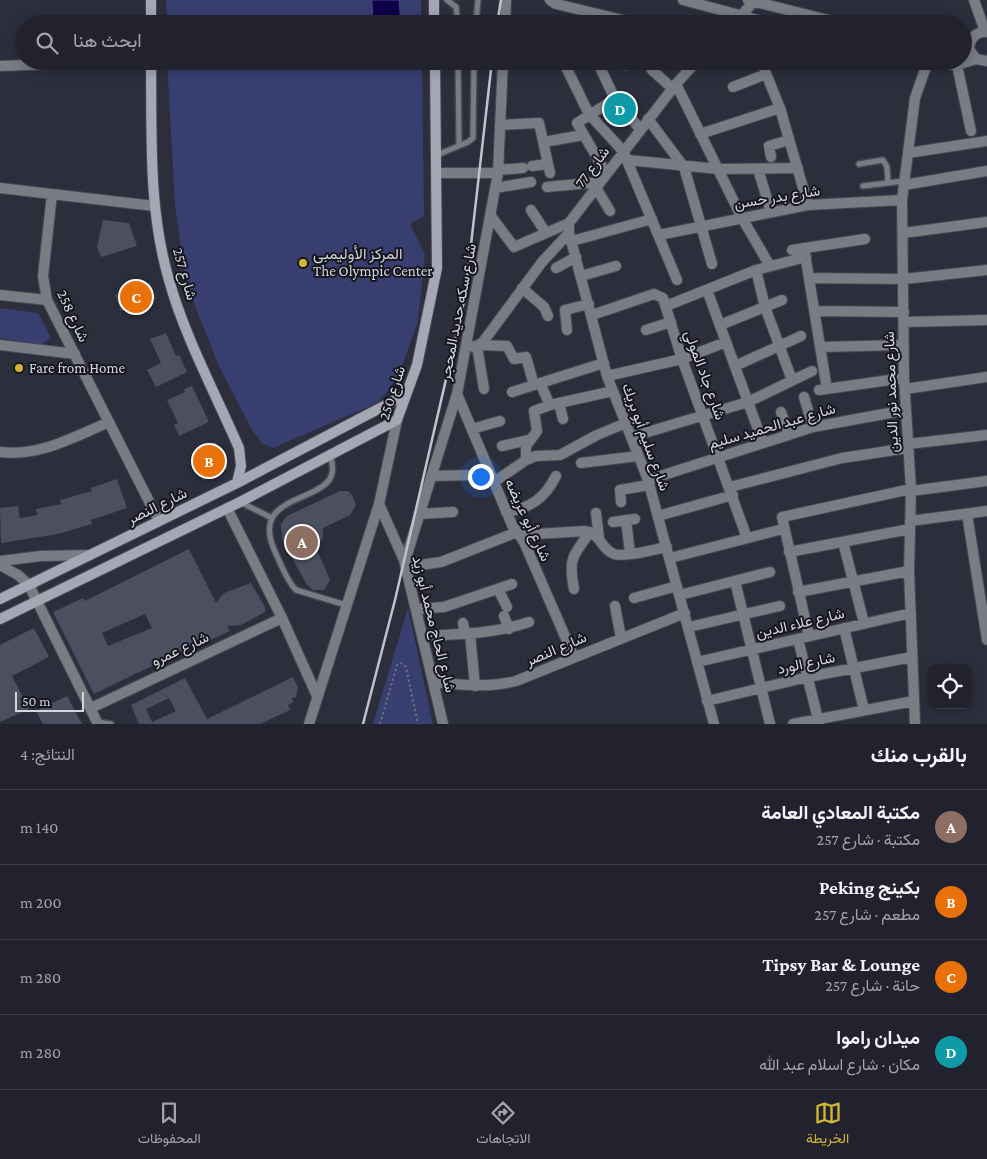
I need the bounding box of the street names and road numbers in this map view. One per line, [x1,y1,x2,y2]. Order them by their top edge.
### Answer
street label: شارع 77 [572,143,615,192]
street label: شارع بدر حسن [733,182,822,215]
street label: شارع سكه حديد المحجر [437,242,482,383]
street label: شارع 257 [167,246,200,303]
street label: شارع 258 [51,288,92,346]
street label: شارع جاد المولي [677,328,729,424]
street label: شارع محمد نور الدين [881,331,904,453]
street label: شارع 250 [376,364,411,423]
street label: شارع سليم أبو بريك [616,381,673,494]
street label: شارع عبد الحميد سليم [707,400,838,455]
street label: شارع أبو عريضه [499,476,554,565]
street label: شارع النصر [124,485,191,530]
street label: شارع الحاج محمد أبو زيد [406,554,459,695]
street label: شارع علاء الدين [754,605,847,644]
street label: شارع عمرو [149,629,213,672]
street label: شارع النصر [522,629,590,672]
street label: شارع الورد [776,649,837,680]

